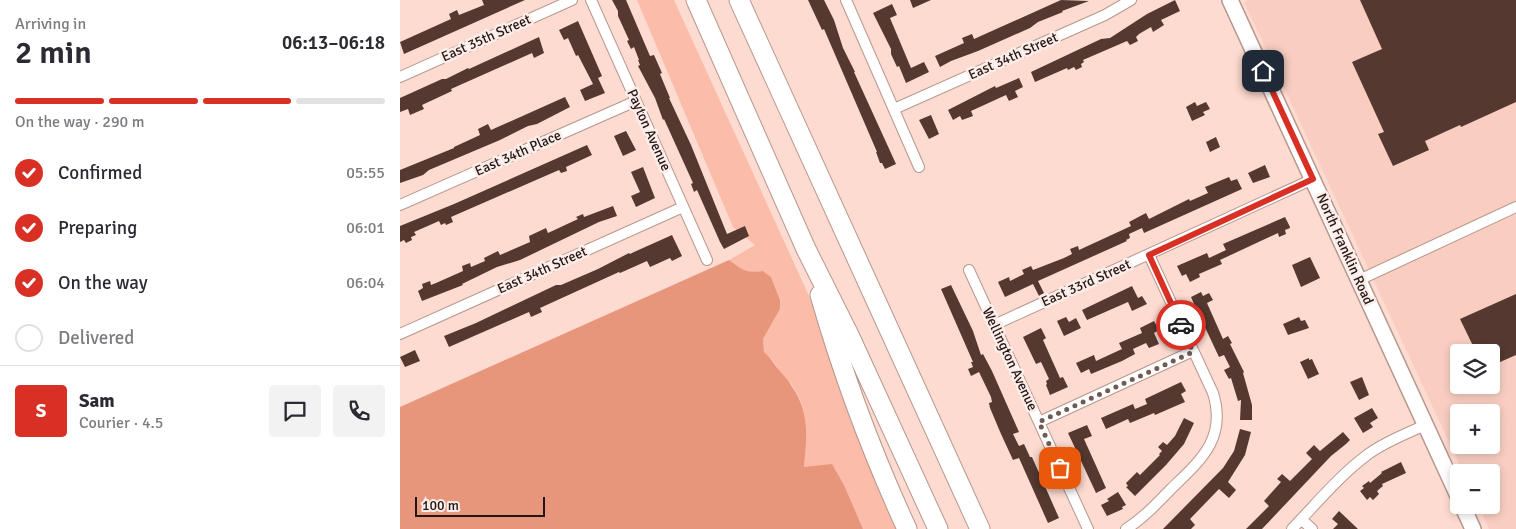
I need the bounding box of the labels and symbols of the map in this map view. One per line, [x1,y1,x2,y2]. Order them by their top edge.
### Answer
street label: East 35th Street [439,11,533,65]
street label: East 34th Street [966,29,1060,83]
pin [1242,50,1284,92]
street label: Payton Avenue [623,86,675,174]
street label: East 34th Place [472,126,564,180]
street label: North Franklin Road [1313,191,1377,307]
street label: East 34th Street [495,243,589,297]
street label: East 33rd Street [1039,256,1133,310]
courier [1156,300,1206,350]
street label: Wellington Avenue [979,305,1041,413]
pin [1039,447,1081,489]
scale bar [415,494,545,517]

